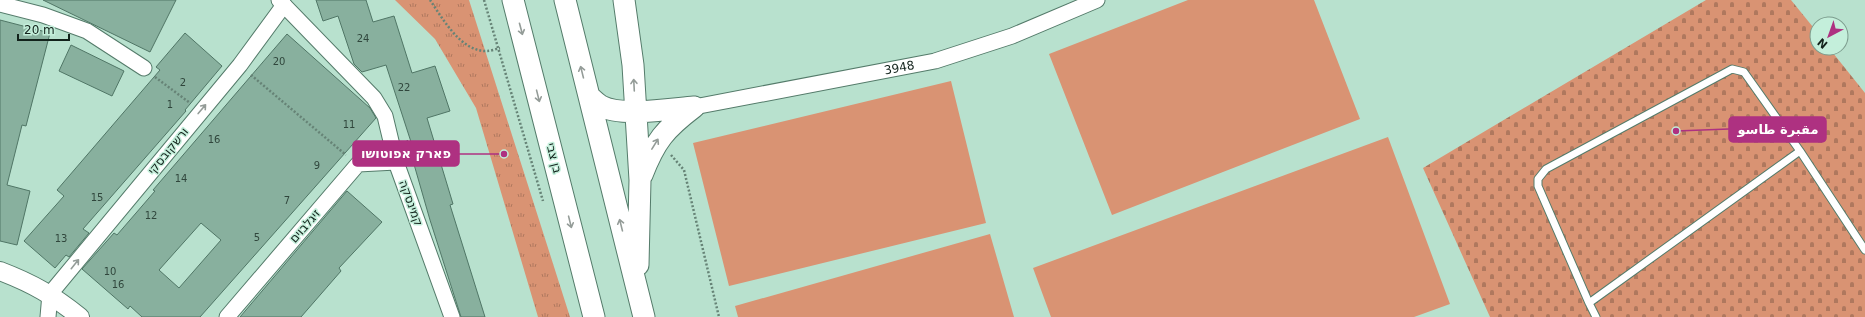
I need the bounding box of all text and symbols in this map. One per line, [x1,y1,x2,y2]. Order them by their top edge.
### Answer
scale bar [18,16,69,42]
north arrow [1809,16,1849,56]
one-way arrow [518,22,525,35]
text: 20 m [24,23,55,37]
house number: 24 [357,33,369,44]
text: N [1815,35,1831,51]
house number: 20 [273,56,285,67]
street label: 3948 [883,58,916,78]
one-way arrow [578,65,586,78]
house number: 2 [180,77,186,88]
one-way arrow [630,79,637,92]
house number: 22 [398,82,410,93]
one-way arrow [535,89,542,102]
house number: 1 [167,99,173,110]
one-way arrow [198,104,207,115]
callout: مقبرة طاسو [1729,117,1826,142]
house number: 11 [343,119,355,130]
text: مقبرة طاسو [1736,122,1819,137]
street label: ורשקובסקי [145,125,191,177]
house number: 16 [208,134,220,145]
one-way arrow [652,138,660,150]
callout: פארק אפוטושו [353,141,459,166]
street label: בן צבי [543,141,565,175]
text: פארק אפוטושו [361,146,451,161]
house number: 9 [314,160,320,171]
house number: 14 [175,173,187,184]
street label: קמינסקה [396,178,426,228]
house number: 15 [91,192,103,203]
house number: 7 [284,195,290,206]
street label: זיגלבוים [287,207,323,245]
house number: 12 [145,210,157,221]
one-way arrow [566,215,574,228]
one-way arrow [616,219,624,232]
house number: 5 [254,232,260,243]
house number: 13 [55,233,67,244]
one-way arrow [71,258,80,269]
house number: 10 [104,266,116,277]
house number: 16 [112,279,124,290]

